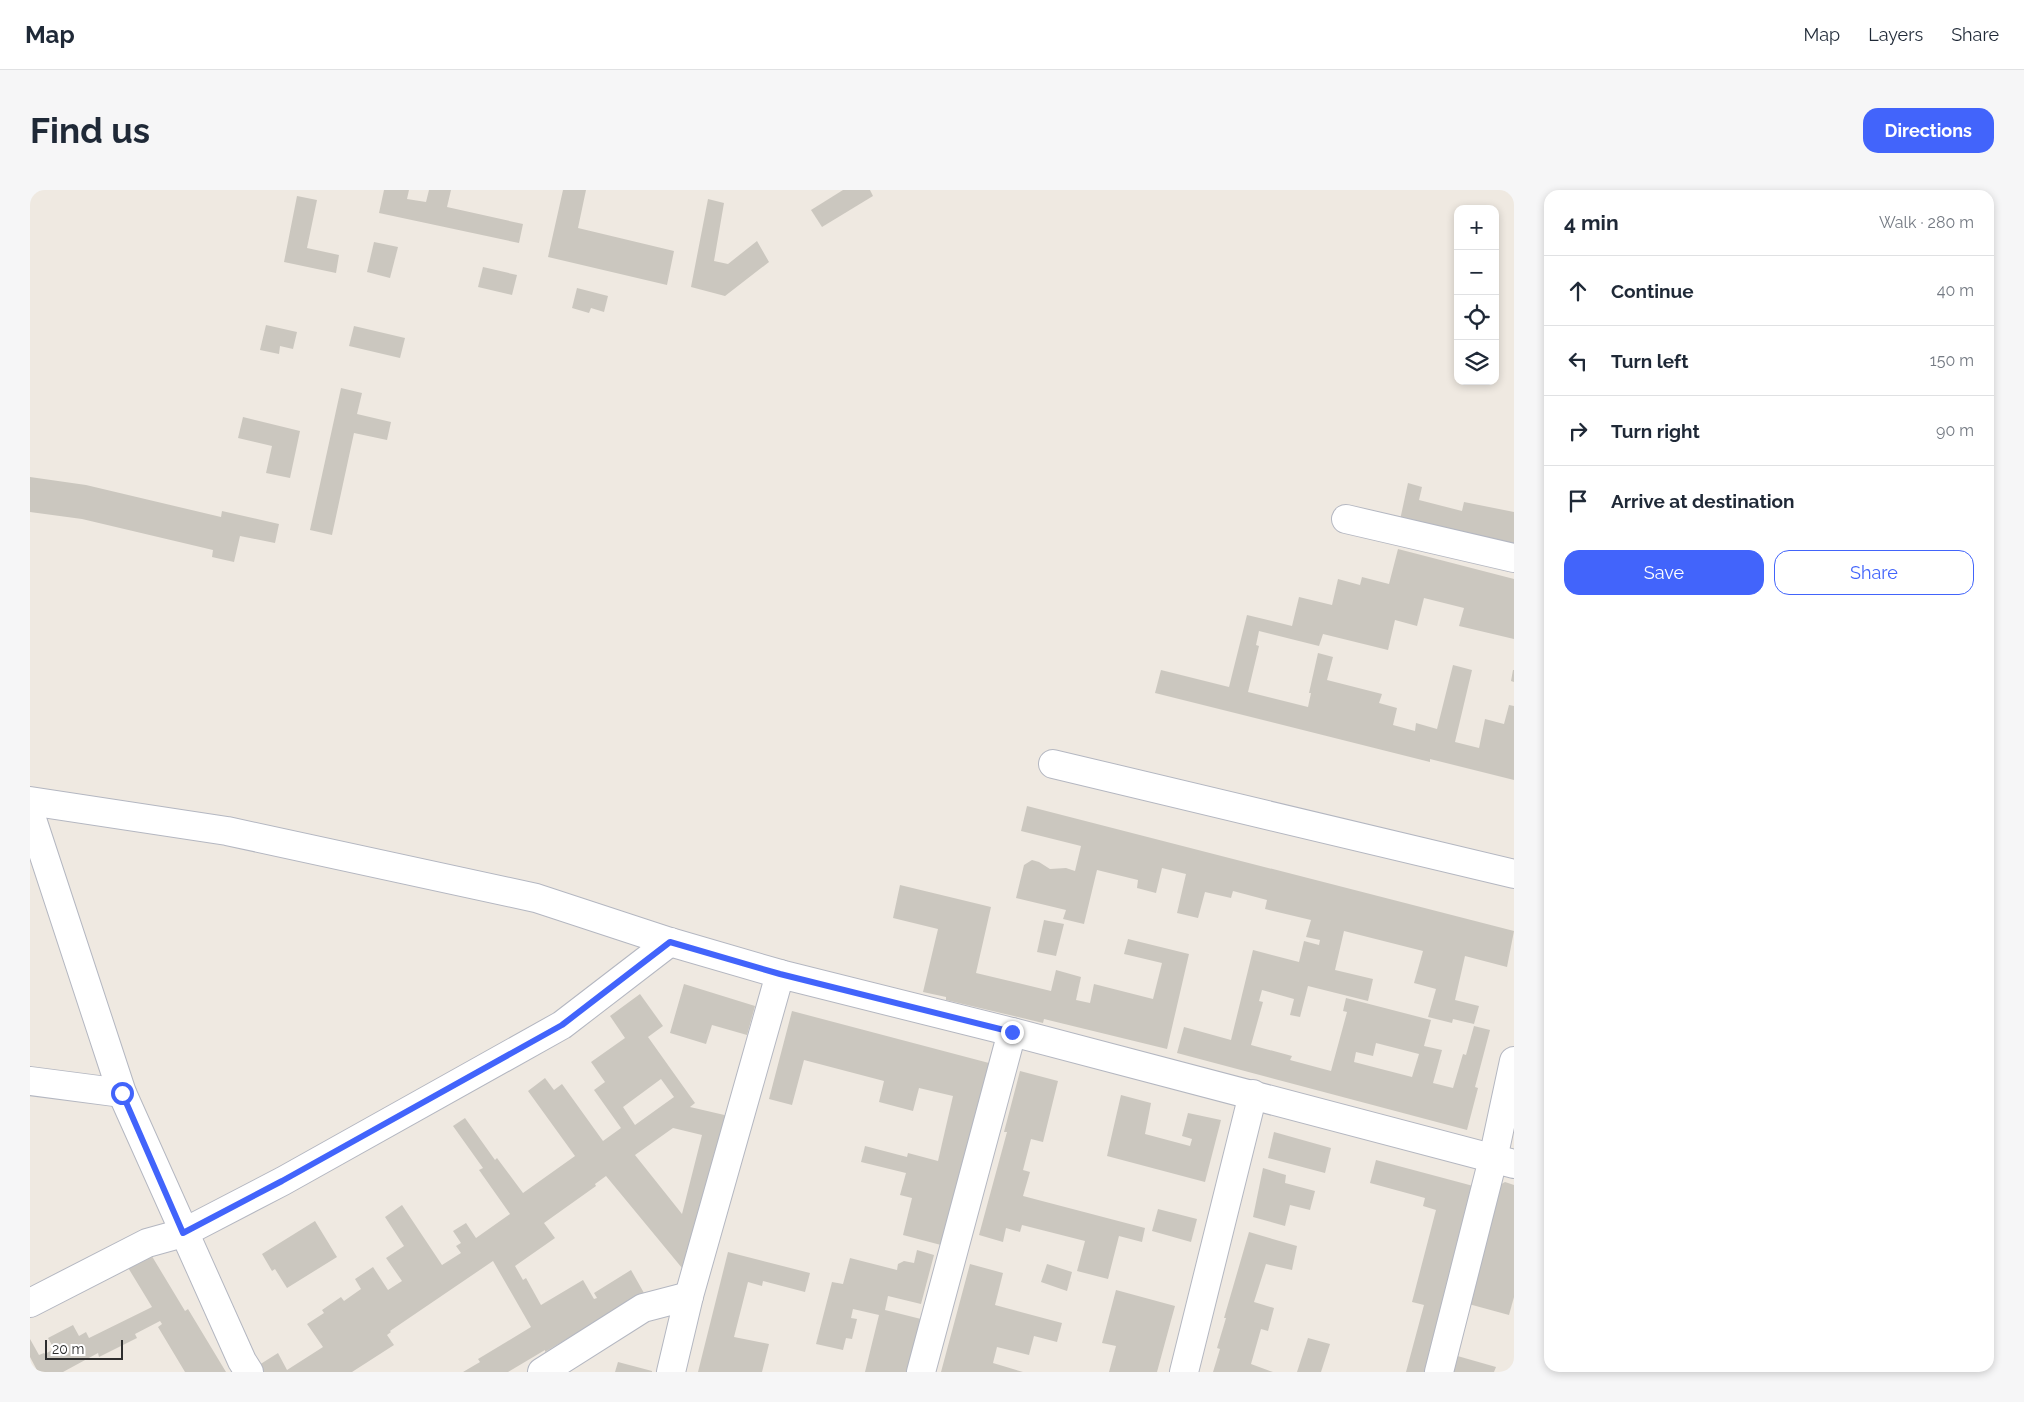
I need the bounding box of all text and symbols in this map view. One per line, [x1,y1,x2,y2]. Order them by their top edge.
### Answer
text: Map [25,20,75,49]
text: Map [1804,24,1840,45]
text: Layers [1868,24,1923,45]
text: Share [1951,24,1999,45]
button: Directions [1863,108,1994,153]
text: Find us [30,110,150,151]
map controls [1454,205,1499,385]
button: + [1454,205,1499,250]
text: 4 min [1564,210,1619,235]
text: Walk · 280 m [1879,213,1974,232]
button: − [1454,250,1499,295]
icon: ahead [1564,277,1592,305]
text: Continue [1611,280,1694,302]
text: 40 m [1937,281,1974,300]
button: locate [1454,295,1499,340]
button: layers [1454,340,1499,385]
icon: left [1564,347,1592,375]
text: Turn left [1611,350,1688,372]
text: 150 m [1930,351,1974,370]
icon: right [1564,417,1592,445]
text: Turn right [1611,420,1700,442]
text: 90 m [1936,421,1974,440]
icon: arrive [1564,487,1592,515]
text: Arrive at destination [1611,490,1795,512]
button: Save [1564,550,1764,595]
button: Share [1774,550,1974,595]
route end [1001,1021,1024,1044]
route start [111,1082,134,1105]
scale bar [45,1337,122,1360]
text: 20 m [52,1341,84,1357]

